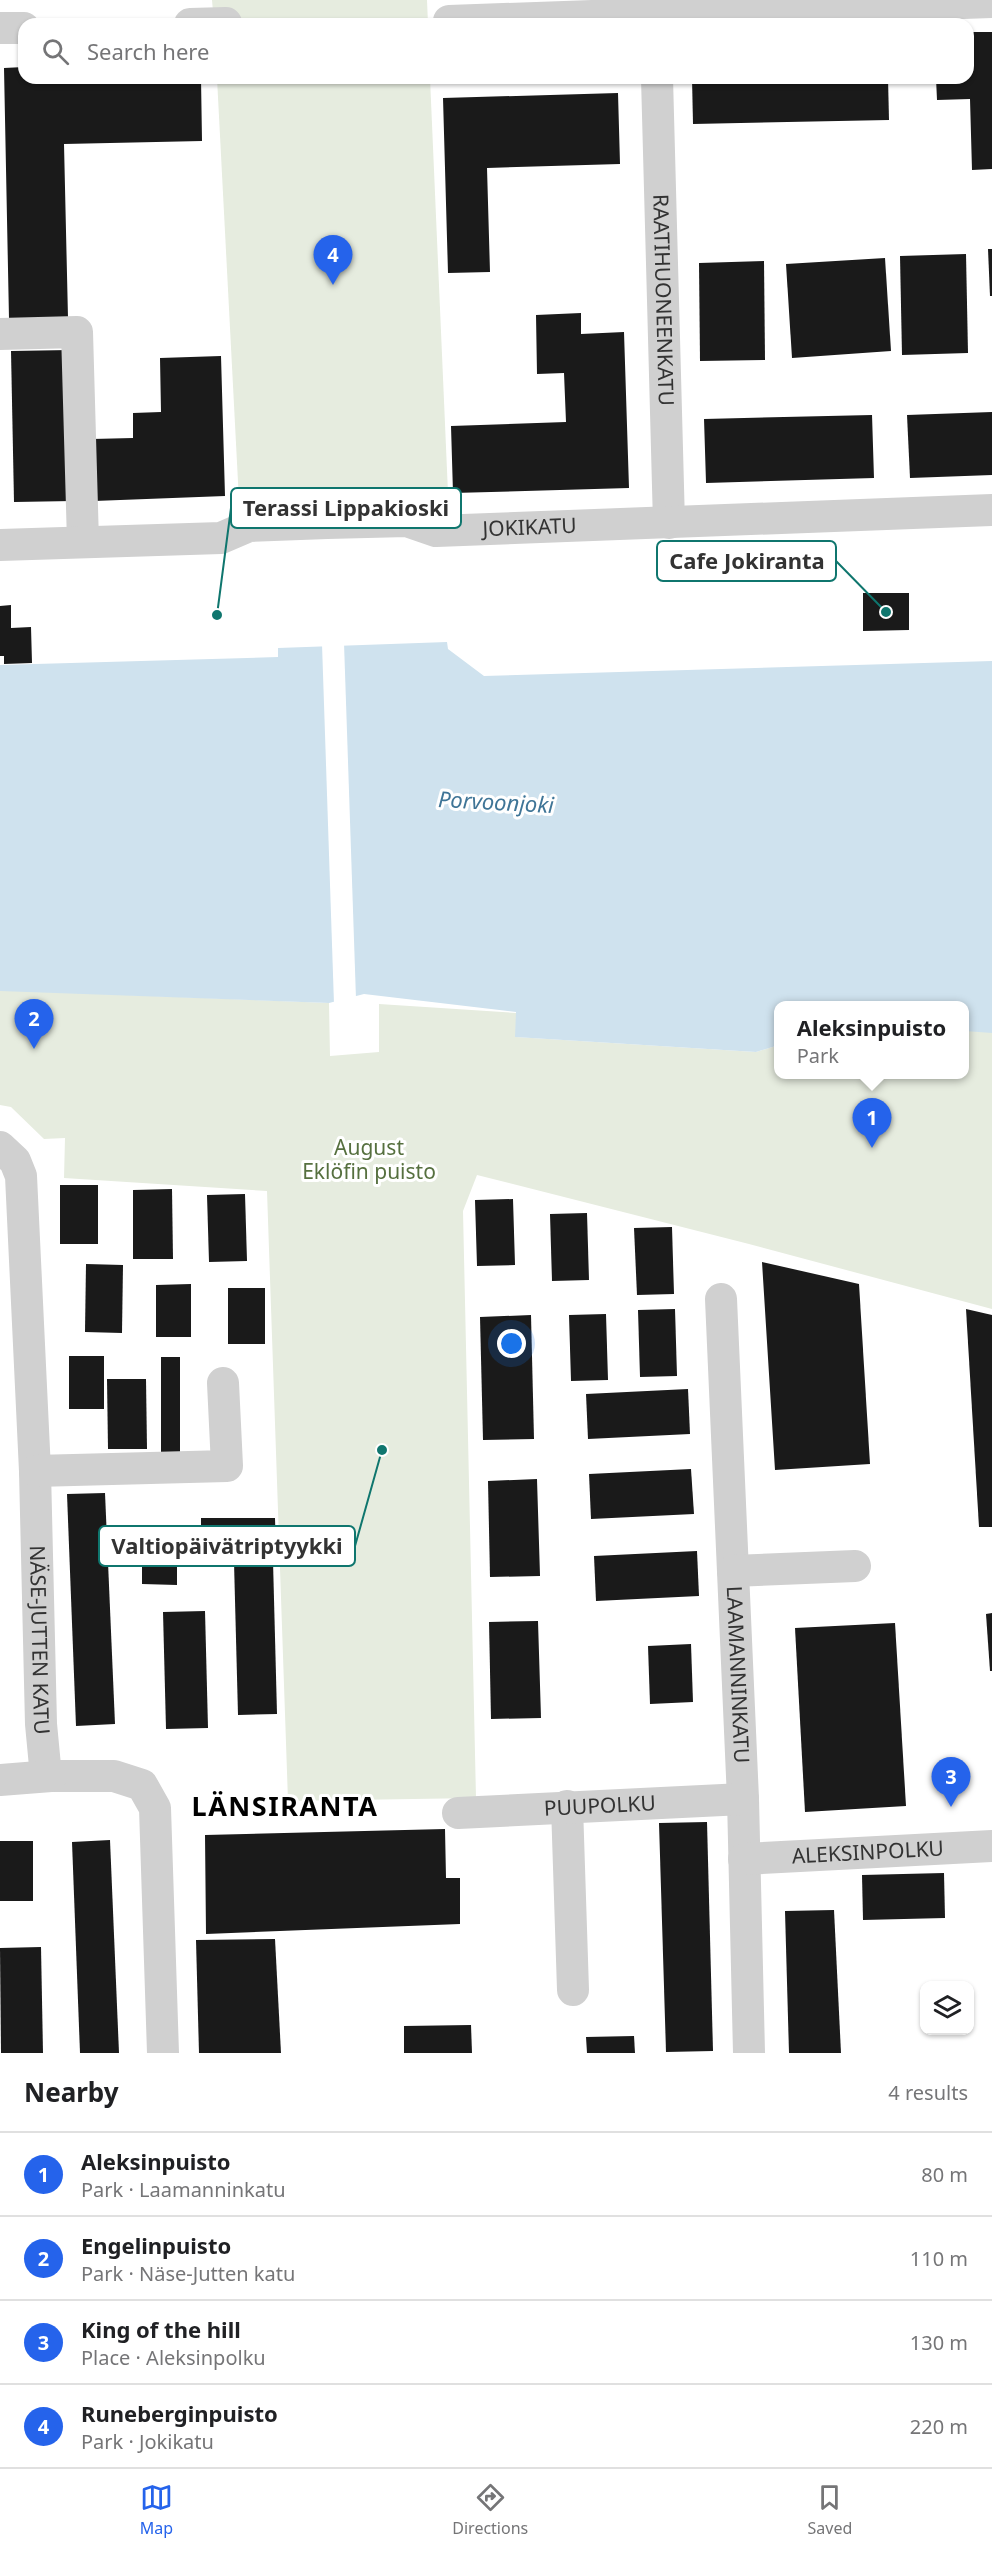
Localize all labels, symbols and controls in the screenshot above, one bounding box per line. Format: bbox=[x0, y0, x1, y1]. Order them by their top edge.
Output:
search box bbox=[18, 18, 974, 84]
icon: search bbox=[39, 35, 72, 68]
text: Search here bbox=[87, 36, 209, 66]
street label: RAATIHUONEENKATU bbox=[647, 194, 681, 406]
pin: 4 bbox=[314, 236, 352, 285]
callout: Terassi Lippakioski bbox=[231, 488, 461, 528]
text: Terassi Lippakioski bbox=[243, 492, 449, 522]
street label: JOKIKATU bbox=[480, 511, 577, 542]
callout: Cafe Jokiranta bbox=[657, 541, 836, 581]
text: Cafe Jokiranta bbox=[669, 545, 825, 575]
water label: Porvoonjoki bbox=[437, 783, 555, 819]
pin: 2 bbox=[15, 1000, 54, 1049]
popup bbox=[774, 1001, 969, 1079]
text: Aleksinpuisto bbox=[797, 1012, 946, 1042]
text: Park bbox=[797, 1042, 839, 1069]
pin: 1 bbox=[852, 1098, 892, 1148]
park label: August Eklöfin puisto bbox=[302, 1133, 436, 1185]
your location bbox=[497, 1329, 526, 1358]
callout: Valtiopäivätriptyykki bbox=[99, 1526, 355, 1566]
text: Valtiopäivätriptyykki bbox=[111, 1530, 343, 1560]
street label: NÄSE-JUTTEN KATU bbox=[24, 1545, 57, 1736]
street label: LAAMANNINKATU bbox=[721, 1585, 756, 1764]
pin: 3 bbox=[932, 1758, 970, 1807]
district label: LÄNSIRANTA bbox=[192, 1787, 378, 1824]
street label: PUUPOLKU bbox=[543, 1788, 656, 1822]
street label: ALEKSINPOLKU bbox=[791, 1834, 945, 1869]
map controls bbox=[920, 1981, 974, 2035]
button: layers bbox=[920, 1981, 974, 2035]
text: Nearby bbox=[24, 2074, 119, 2110]
text: 4 results bbox=[888, 2079, 968, 2106]
text: Aleksinpuisto bbox=[81, 2146, 231, 2176]
text: 1 bbox=[38, 2161, 49, 2188]
text: 80 m bbox=[921, 2161, 968, 2188]
text: Park · Laamanninkatu bbox=[81, 2176, 286, 2203]
text: Engelinpuisto bbox=[81, 2230, 231, 2260]
text: 2 bbox=[38, 2245, 49, 2272]
text: 110 m bbox=[910, 2245, 968, 2272]
text: Park · Näse-Jutten katu bbox=[81, 2260, 295, 2287]
text: King of the hill bbox=[81, 2314, 241, 2344]
text: 3 bbox=[38, 2329, 49, 2356]
text: 130 m bbox=[910, 2329, 968, 2356]
text: Place · Aleksinpolku bbox=[81, 2344, 266, 2371]
text: Runeberginpuisto bbox=[81, 2398, 278, 2428]
text: 4 bbox=[38, 2413, 49, 2440]
text: 220 m bbox=[910, 2413, 968, 2440]
text: Park · Jokikatu bbox=[81, 2428, 214, 2455]
tab: Map bbox=[140, 2481, 173, 2539]
tab: Directions bbox=[452, 2481, 528, 2539]
tab: Saved bbox=[808, 2481, 852, 2539]

